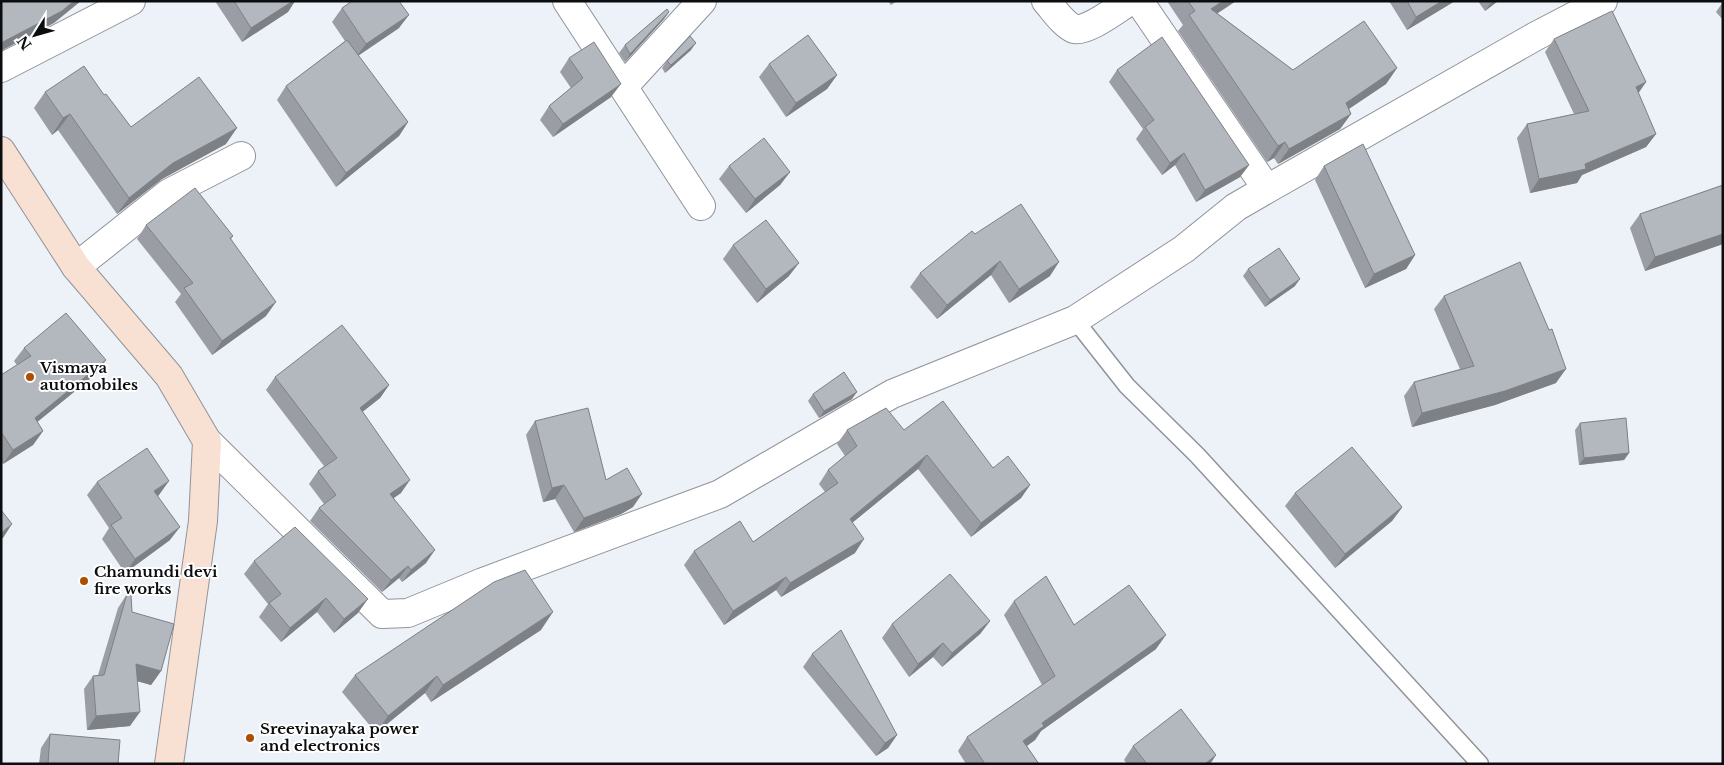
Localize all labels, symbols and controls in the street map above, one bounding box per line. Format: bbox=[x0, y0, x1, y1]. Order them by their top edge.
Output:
north arrow bbox=[10, 10, 60, 60]
text: N bbox=[13, 32, 36, 53]
place label: Vismaya automobiles bbox=[39, 358, 138, 394]
marker: Vismaya automobiles bbox=[24, 371, 36, 383]
place label: Chamundi devi fire works bbox=[94, 562, 218, 598]
marker: Chamundi devi fire works bbox=[78, 575, 90, 587]
place label: Sreevinayaka power and electronics bbox=[260, 719, 419, 755]
marker: Sreevinayaka power and electronics bbox=[244, 732, 256, 744]

